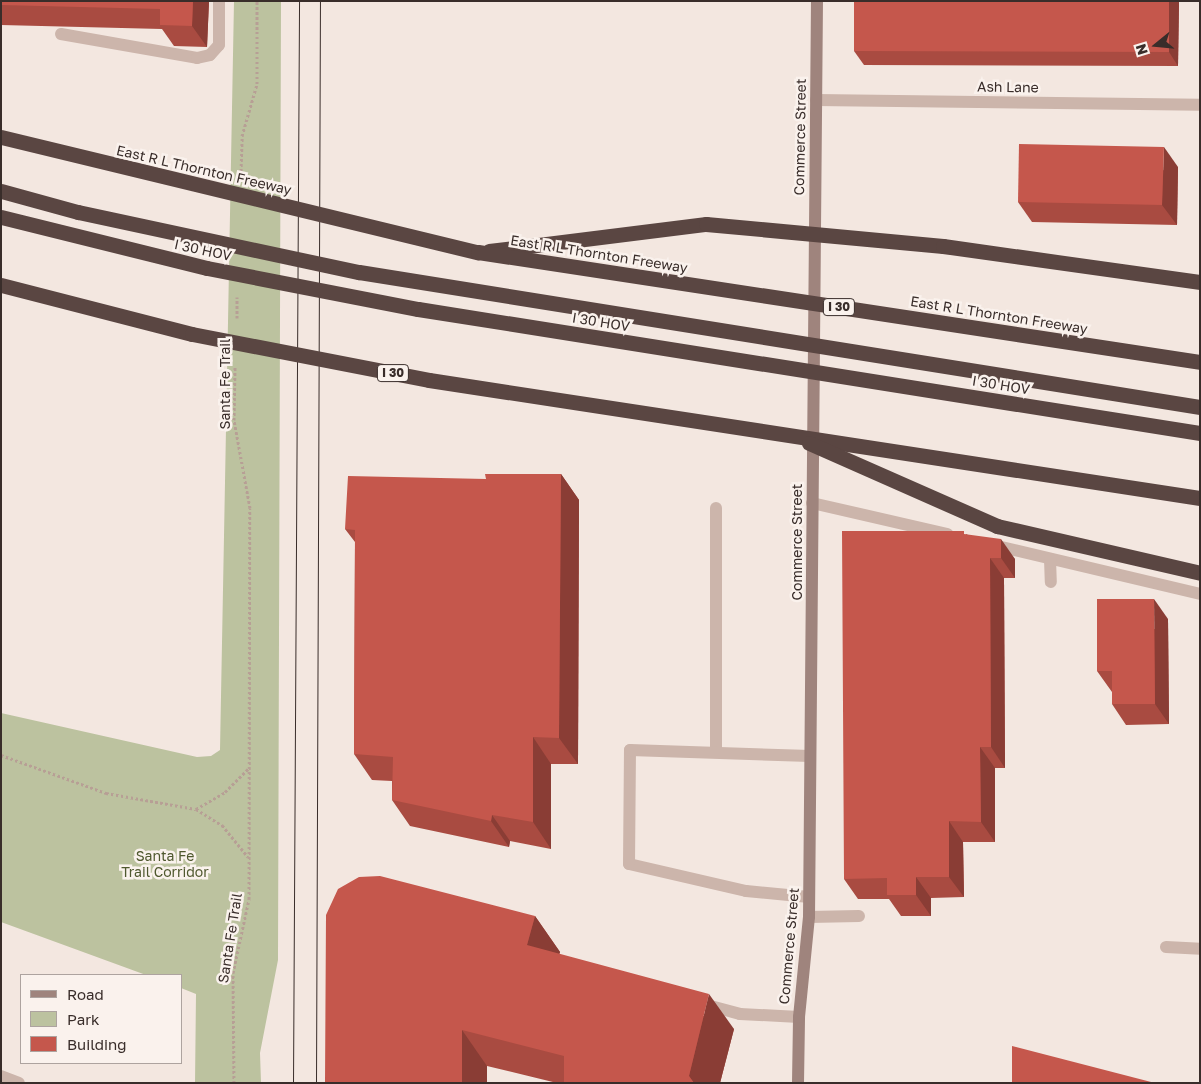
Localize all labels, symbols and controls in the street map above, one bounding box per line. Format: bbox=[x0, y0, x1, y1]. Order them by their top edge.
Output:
north arrow bbox=[1131, 20, 1181, 70]
text: N bbox=[1131, 42, 1151, 57]
street label: Commerce Street bbox=[791, 78, 809, 196]
street label: Ash Lane bbox=[977, 78, 1039, 96]
street label: East R L Thornton Freeway bbox=[115, 142, 293, 198]
street label: East R L Thornton Freeway bbox=[509, 232, 689, 276]
street label: I 30 HOV bbox=[173, 236, 233, 264]
street label: East R L Thornton Freeway bbox=[909, 293, 1089, 337]
road number: I 30 bbox=[823, 298, 855, 316]
street label: I 30 HOV bbox=[571, 309, 631, 335]
street label: Santa Fe Trail bbox=[217, 338, 233, 430]
road number: I 30 bbox=[377, 363, 409, 382]
street label: I 30 HOV bbox=[971, 372, 1031, 398]
street label: Commerce Street bbox=[789, 484, 805, 600]
park label: Santa Fe Trail Corridor bbox=[121, 848, 209, 880]
street label: Commerce Street bbox=[776, 887, 802, 1005]
street label: Santa Fe Trail bbox=[215, 892, 245, 984]
legend bbox=[20, 974, 182, 1064]
text: Road bbox=[67, 985, 104, 1003]
text: Park bbox=[67, 1010, 99, 1028]
text: Building bbox=[67, 1035, 127, 1053]

